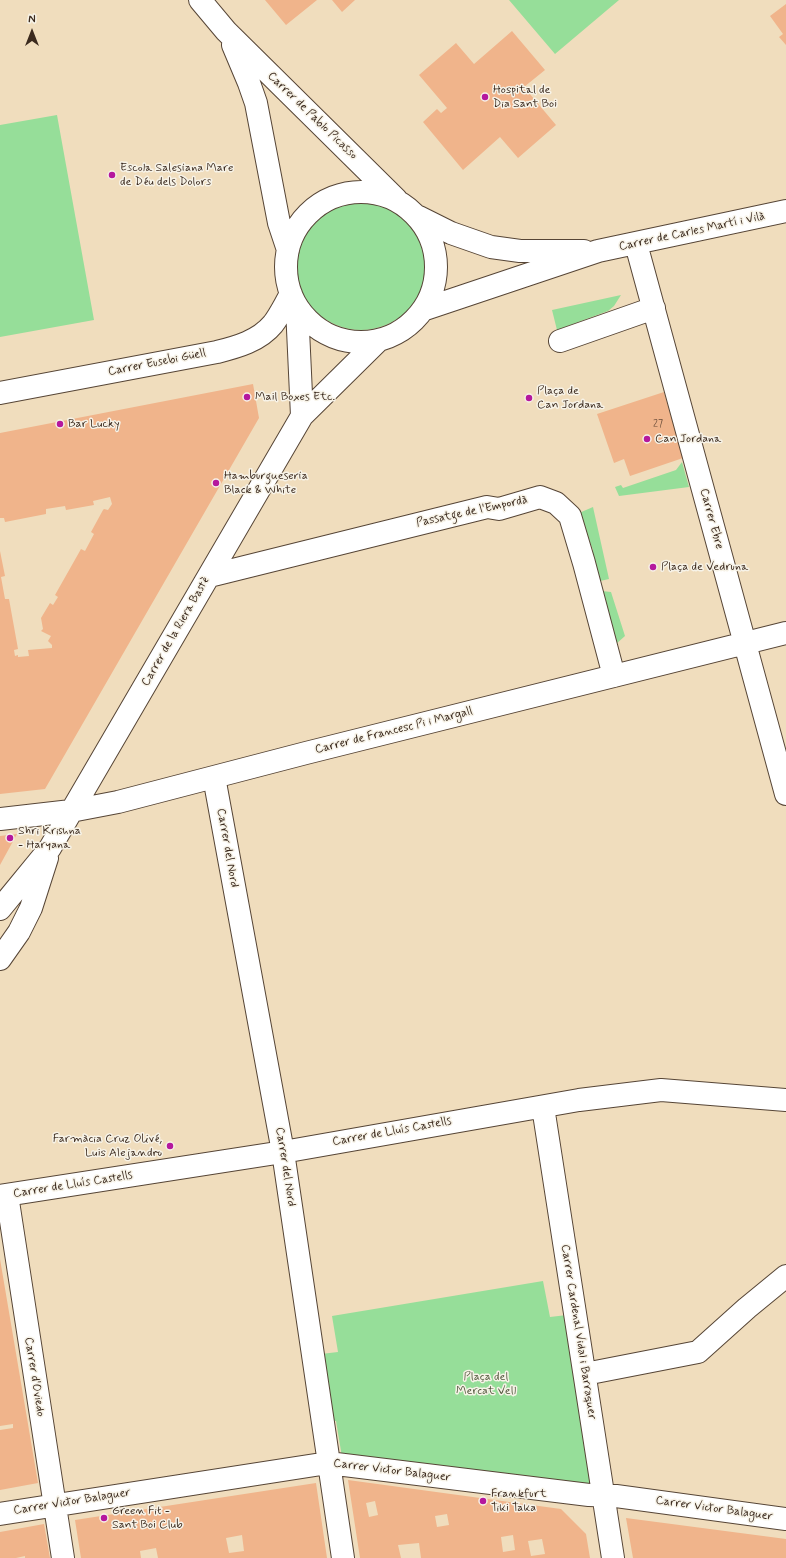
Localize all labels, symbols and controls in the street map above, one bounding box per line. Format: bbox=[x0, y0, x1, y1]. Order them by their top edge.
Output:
north arrow bbox=[12, 12, 52, 52]
text: N bbox=[28, 13, 36, 27]
street label: Carrer de Pablo Picasso bbox=[264, 69, 360, 163]
place label: Hospital de Dia Sant Boi bbox=[493, 83, 557, 111]
marker: Hospital de Dia Sant Boi bbox=[480, 92, 490, 102]
place label: Escola Salesiana Mare de Déu dels Dolors bbox=[120, 161, 233, 189]
marker: Escola Salesiana Mare de Déu dels Dolors bbox=[107, 170, 117, 180]
street label: Carrer de Carles Martí i Vilà bbox=[618, 209, 766, 255]
street label: Carrer Eusebi Güell bbox=[107, 346, 207, 380]
place label: Plaça de Can Jordana bbox=[537, 384, 603, 412]
place label: Mail Boxes Etc. bbox=[255, 390, 335, 404]
marker: Mail Boxes Etc. bbox=[242, 392, 252, 402]
marker: Plaça de Can Jordana bbox=[524, 393, 534, 403]
place label: Bar Lucky bbox=[68, 417, 120, 431]
marker: Bar Lucky bbox=[55, 419, 65, 429]
house number: 27 bbox=[653, 419, 663, 431]
place label: Can Jordana bbox=[655, 432, 721, 446]
marker: Can Jordana bbox=[642, 434, 652, 444]
place label: Hamburgueseria Black & White bbox=[224, 469, 308, 497]
marker: Hamburgueseria Black & White bbox=[211, 478, 221, 488]
street label: Carrer Ebre bbox=[696, 487, 726, 551]
street label: Passatge de l'Empordà bbox=[415, 493, 529, 531]
place label: Plaça de Vedruna bbox=[661, 560, 748, 574]
marker: Plaça de Vedruna bbox=[648, 562, 658, 572]
street label: Carrer de la Riera Bastè bbox=[139, 575, 213, 689]
street label: Carrer de Francesc Pi i Margall bbox=[314, 704, 474, 758]
street label: Carrer del Nord bbox=[213, 807, 241, 889]
place label: Shri Krishna - Haryana bbox=[18, 824, 81, 852]
marker: Shri Krishna - Haryana bbox=[5, 833, 15, 843]
street label: Carrer de Lluís Castells bbox=[331, 1114, 453, 1150]
street label: Carrer del Nord bbox=[272, 1126, 298, 1208]
place label: Farmàcia Cruz Olivé, Luis Alejandro bbox=[53, 1132, 162, 1160]
marker: Farmàcia Cruz Olivé, Luis Alejandro bbox=[165, 1141, 175, 1151]
street label: Carrer de Lluís Castells bbox=[12, 1168, 134, 1202]
street label: Carrer Cardenal Vidal i Barraquer bbox=[557, 1243, 599, 1421]
street label: Carrer d'Oviedo bbox=[21, 1336, 47, 1418]
park label: Plaça del Mercat Vell bbox=[456, 1370, 516, 1398]
street label: Carrer Victor Balaguer bbox=[332, 1457, 452, 1485]
street label: Carrer Victor Balaguer bbox=[13, 1486, 131, 1518]
place label: Frankfurt Tiki Taka bbox=[491, 1487, 546, 1515]
street label: Carrer Victor Balaguer bbox=[654, 1494, 774, 1524]
marker: Frankfurt Tiki Taka bbox=[478, 1496, 488, 1506]
place label: Green Fit - Sant Boi Club bbox=[112, 1504, 183, 1532]
marker: Green Fit - Sant Boi Club bbox=[99, 1513, 109, 1523]

